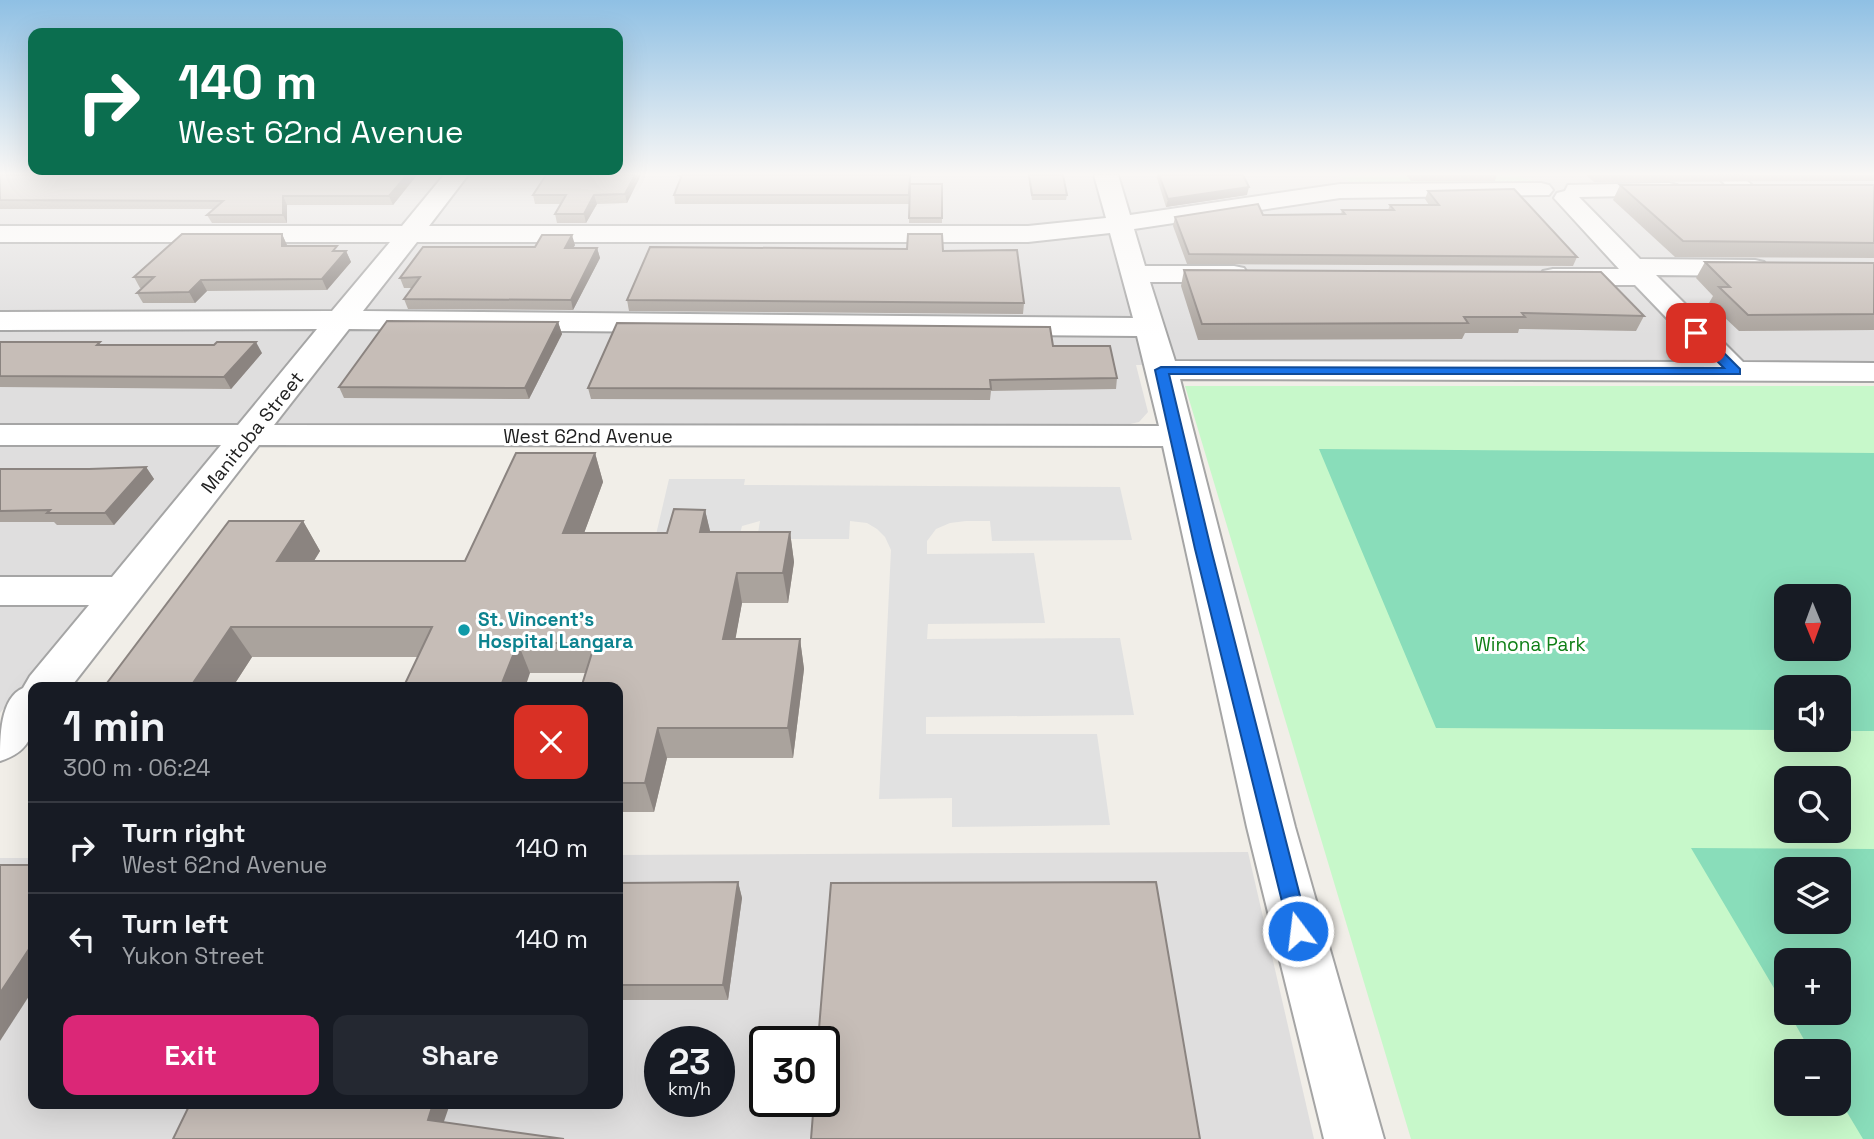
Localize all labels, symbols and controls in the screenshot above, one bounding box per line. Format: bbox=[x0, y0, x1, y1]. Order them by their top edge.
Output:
text: 140 m bbox=[178, 51, 317, 113]
icon: right bbox=[63, 56, 154, 147]
text: West 62nd Avenue bbox=[178, 112, 464, 152]
pin bbox=[1666, 303, 1726, 363]
icon: arrive bbox=[1677, 314, 1715, 352]
street label: Manitoba Street bbox=[196, 366, 309, 498]
street label: West 62nd Avenue bbox=[503, 424, 673, 449]
north arrow bbox=[1774, 584, 1852, 662]
map controls bbox=[1774, 584, 1851, 1116]
place label: St. Vincent's Hospital Langara bbox=[478, 607, 633, 654]
marker: St. Vincent's Hospital Langara bbox=[456, 622, 472, 638]
park label: Winona Park bbox=[1474, 632, 1586, 657]
button: sound bbox=[1774, 675, 1851, 752]
text: 1 min bbox=[63, 700, 166, 753]
button: close bbox=[514, 705, 588, 779]
text: 300 m · 06:24 bbox=[63, 753, 210, 783]
button: search bbox=[1774, 766, 1851, 843]
text: Turn right bbox=[122, 816, 246, 850]
icon: right bbox=[63, 829, 101, 867]
text: 140 m bbox=[515, 831, 588, 865]
text: West 62nd Avenue bbox=[122, 850, 327, 880]
button: layers bbox=[1774, 857, 1851, 934]
position arrow bbox=[1261, 894, 1335, 968]
text: Turn left bbox=[122, 907, 229, 941]
icon: left bbox=[63, 920, 101, 958]
text: 140 m bbox=[515, 922, 588, 956]
text: Yukon Street bbox=[122, 941, 265, 971]
button: + bbox=[1774, 948, 1851, 1025]
button: Exit bbox=[63, 1015, 319, 1095]
button: Share bbox=[333, 1015, 588, 1095]
speed limit sign: 30 bbox=[749, 1026, 840, 1117]
button: − bbox=[1774, 1039, 1851, 1116]
text: 23 bbox=[668, 1040, 711, 1084]
text: km/h bbox=[668, 1077, 711, 1100]

